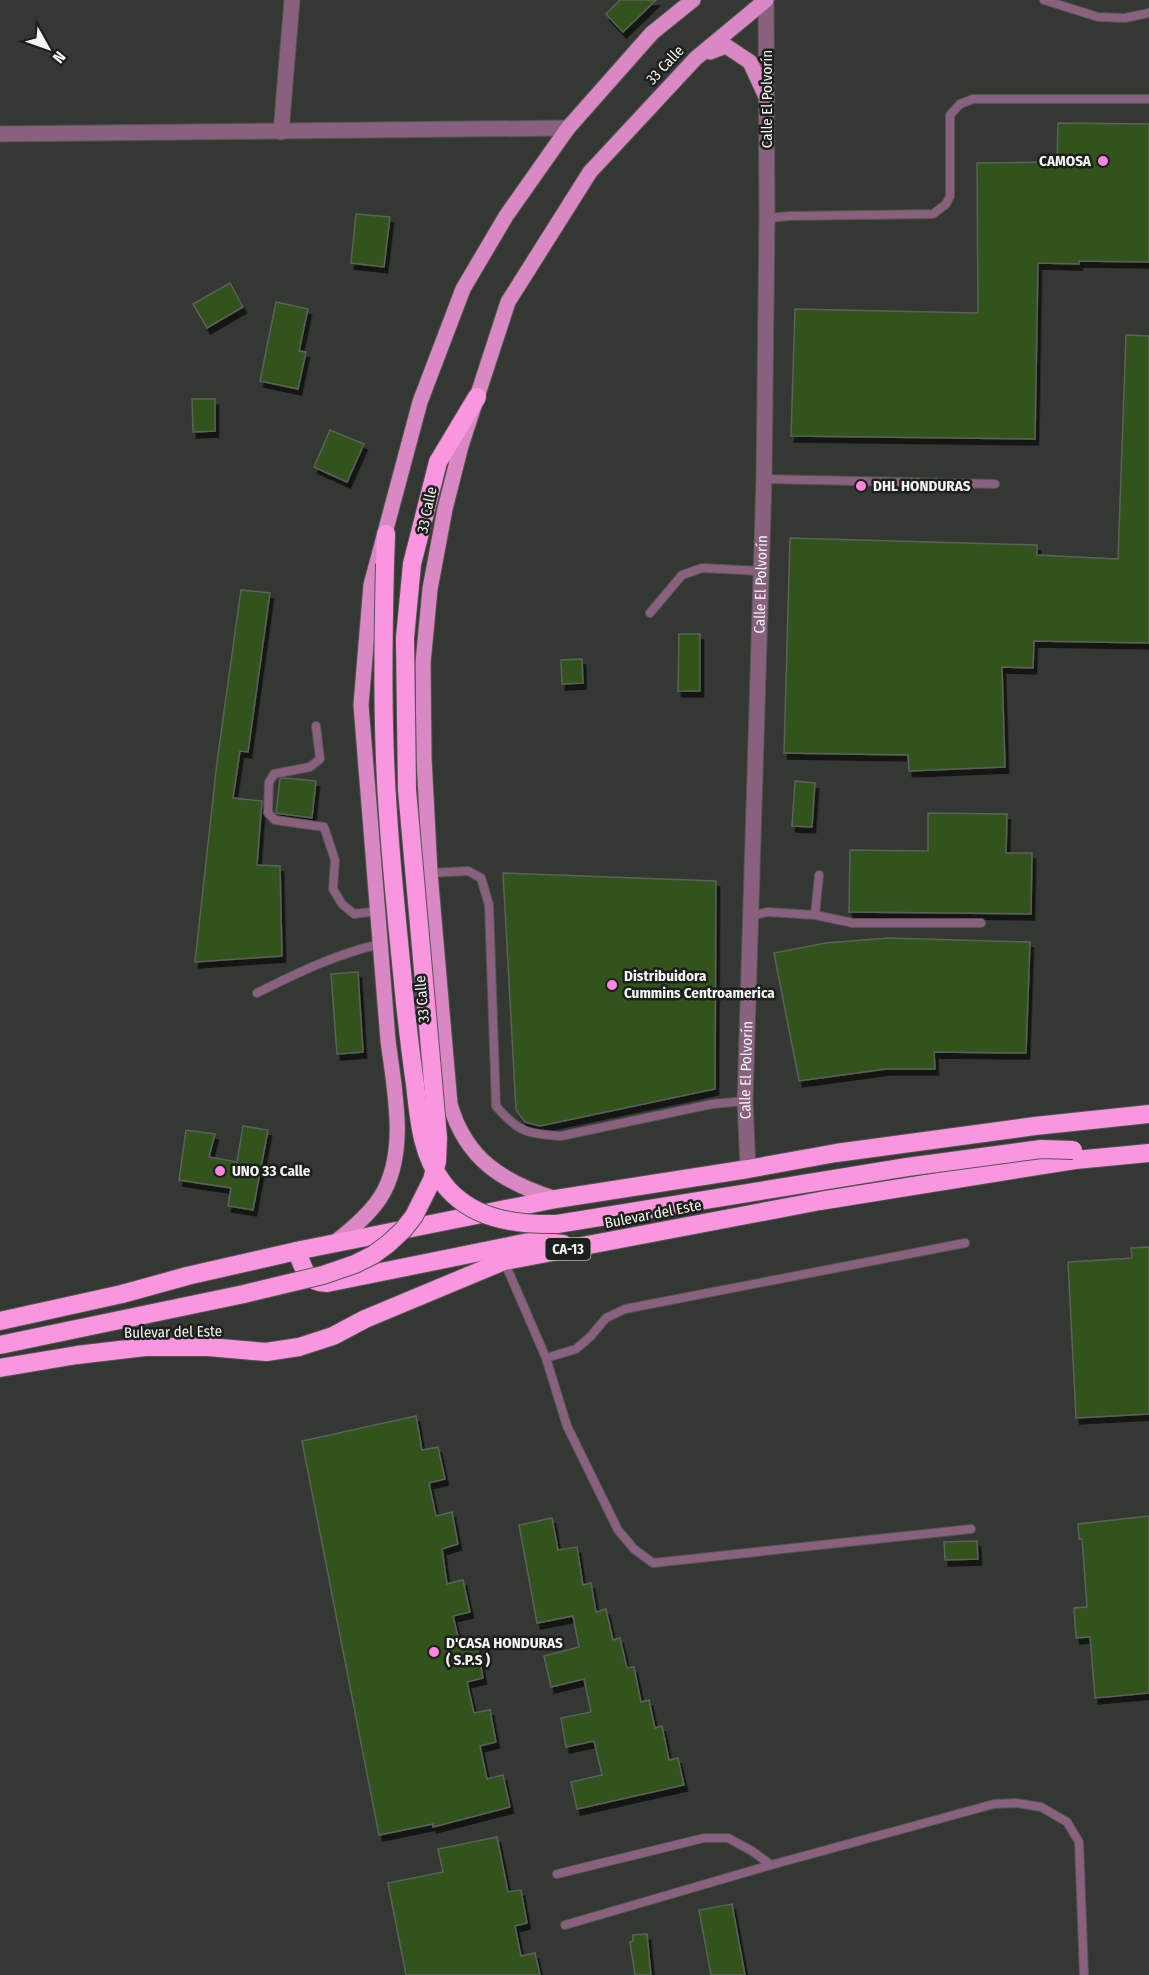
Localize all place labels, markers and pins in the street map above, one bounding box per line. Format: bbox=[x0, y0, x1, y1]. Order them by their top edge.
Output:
place label: CAMOSA bbox=[1039, 152, 1092, 170]
marker: CAMOSA bbox=[1096, 154, 1110, 168]
place label: DHL HONDURAS bbox=[873, 477, 971, 495]
marker: DHL HONDURAS bbox=[854, 479, 868, 493]
place label: Distribuidora Cummins Centroamerica bbox=[624, 967, 775, 1002]
marker: Distribuidora Cummins Centroamerica bbox=[605, 978, 619, 992]
place label: UNO 33 Calle bbox=[232, 1162, 311, 1180]
marker: UNO 33 Calle bbox=[213, 1164, 227, 1178]
place label: D'CASA HONDURAS ( S.P.S ) bbox=[446, 1634, 563, 1669]
marker: D'CASA HONDURAS ( S.P.S ) bbox=[427, 1645, 441, 1659]

